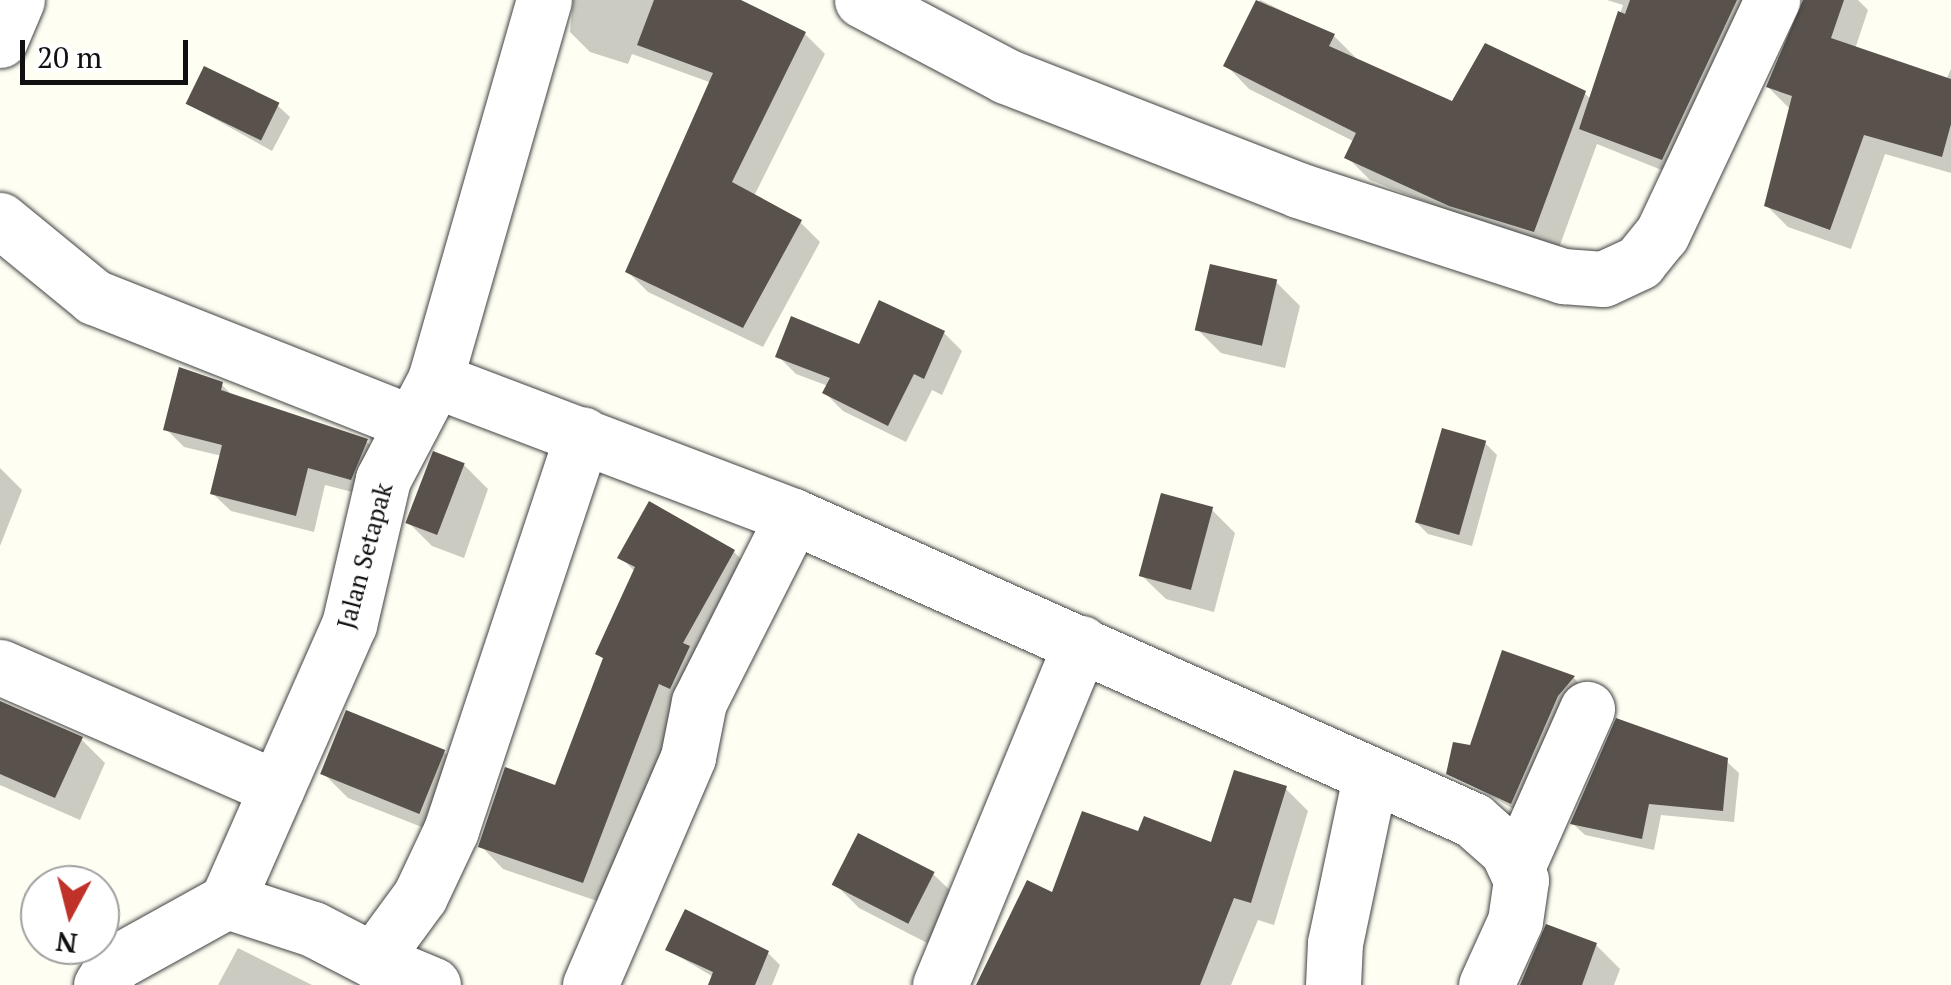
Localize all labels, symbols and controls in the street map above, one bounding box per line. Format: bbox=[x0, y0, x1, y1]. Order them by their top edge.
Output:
scale bar bbox=[25, 20, 192, 82]
text: 20 m bbox=[37, 37, 102, 77]
street label: Jalan Setapak bbox=[331, 480, 399, 632]
north arrow bbox=[20, 865, 120, 965]
text: N bbox=[54, 924, 79, 963]

